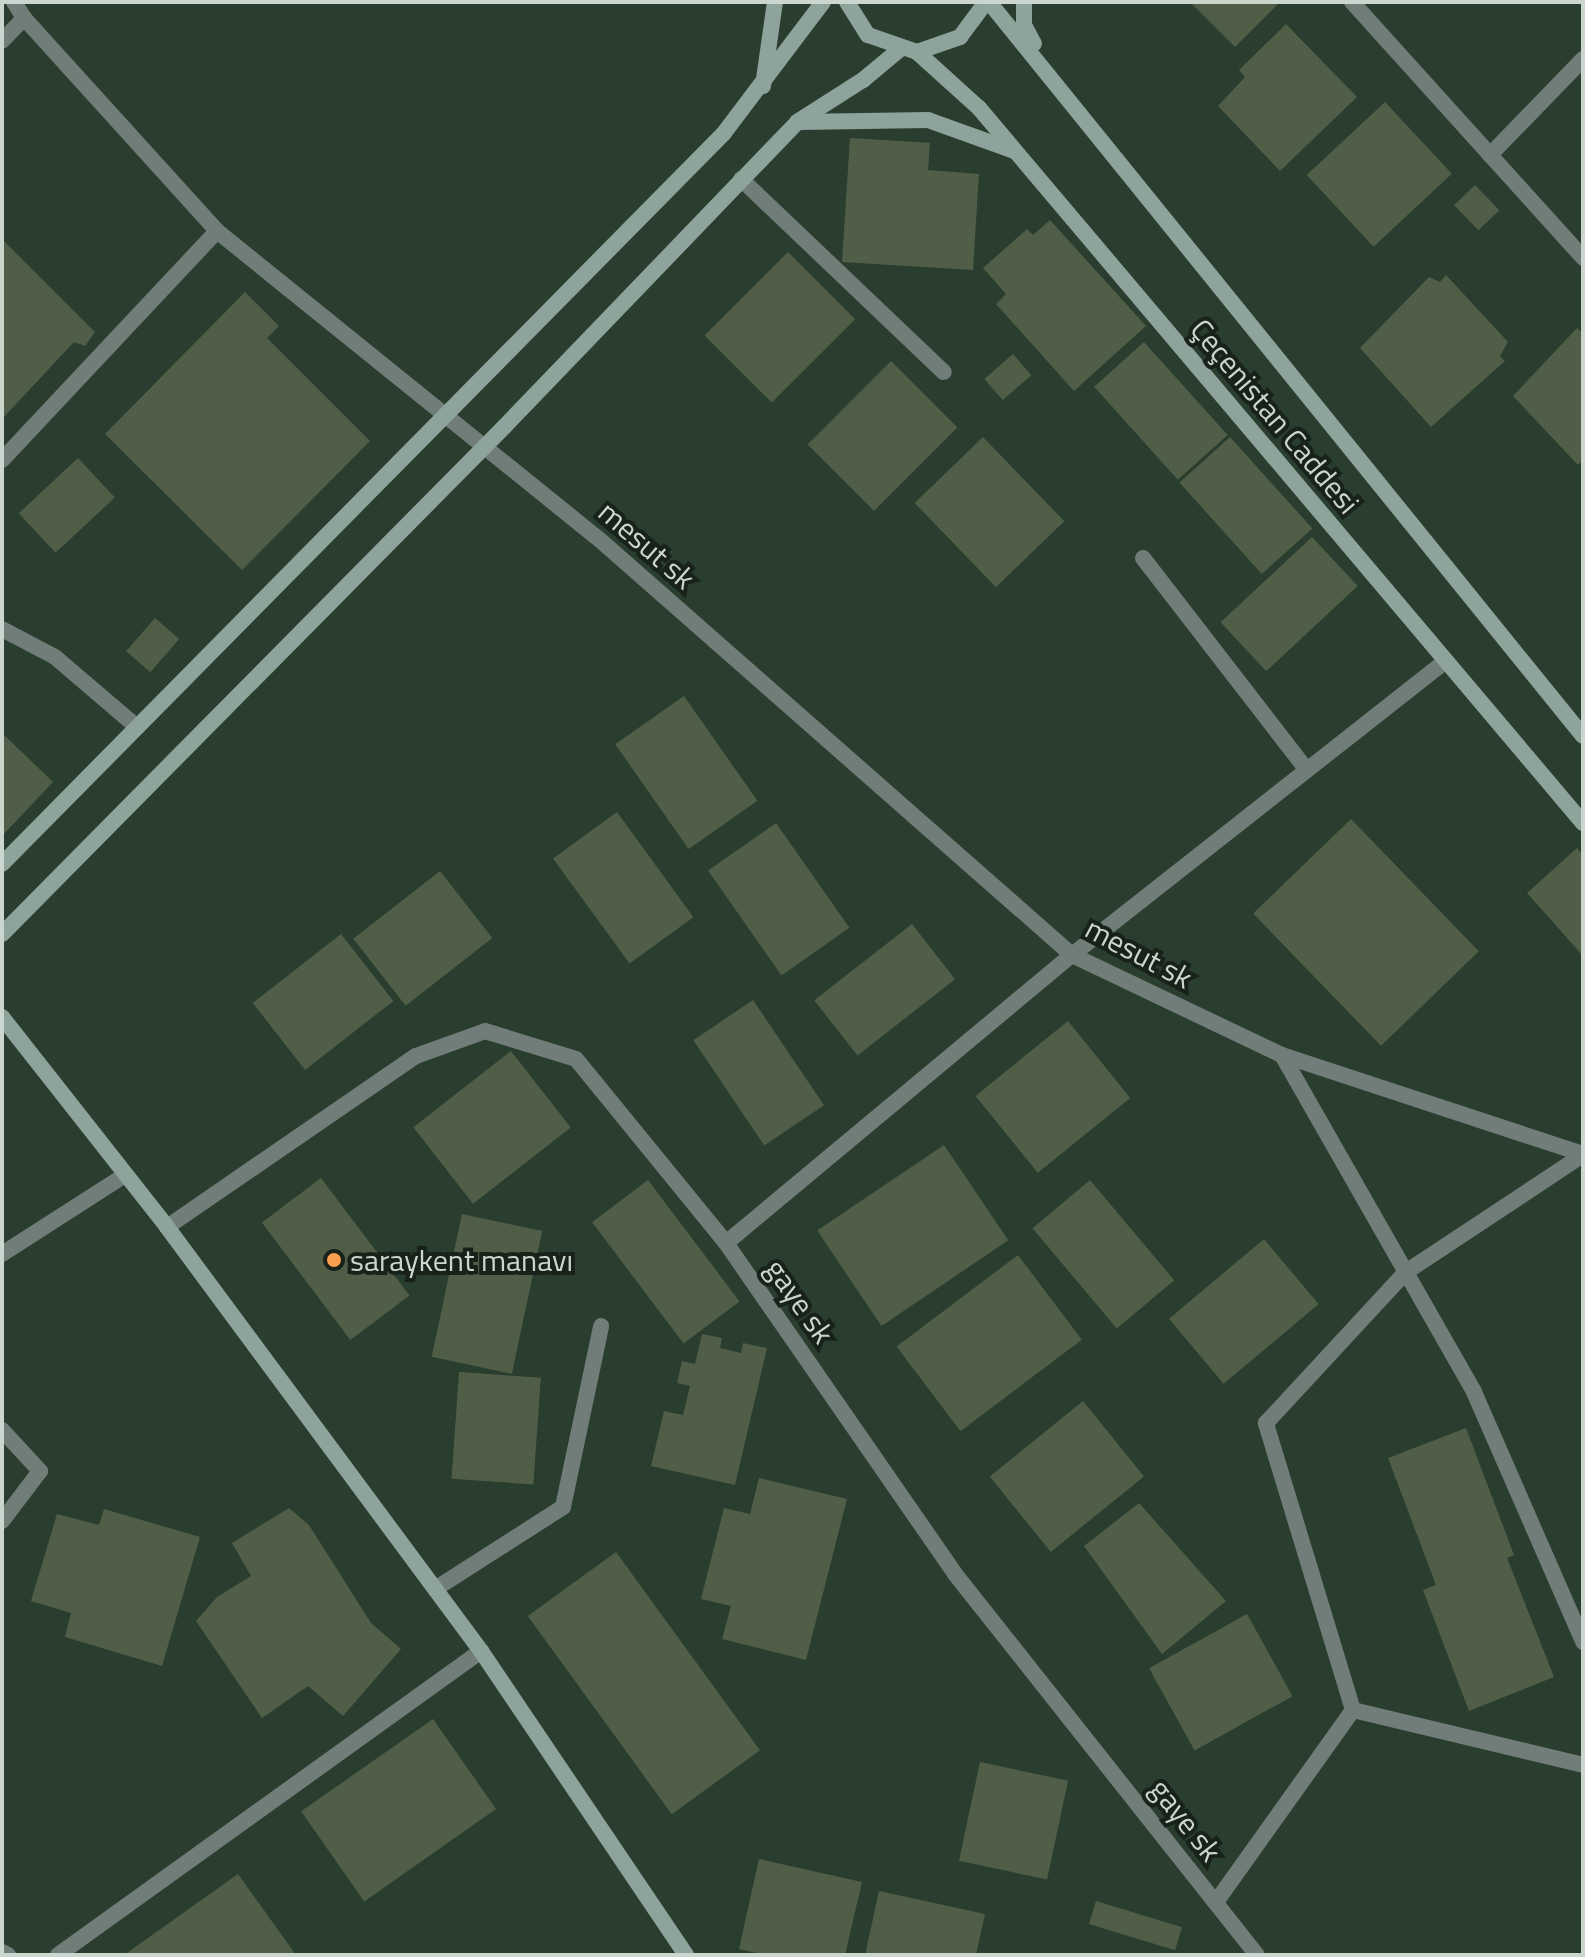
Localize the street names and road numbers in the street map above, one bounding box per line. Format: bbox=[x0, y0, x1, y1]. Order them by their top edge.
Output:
street label: Çeçenistan Caddesi bbox=[1183, 311, 1367, 521]
street label: mesut sk bbox=[592, 494, 702, 596]
street label: mesut sk bbox=[1080, 910, 1198, 996]
street label: gaye sk bbox=[758, 1252, 842, 1350]
street label: gaye sk bbox=[1143, 1772, 1229, 1868]

